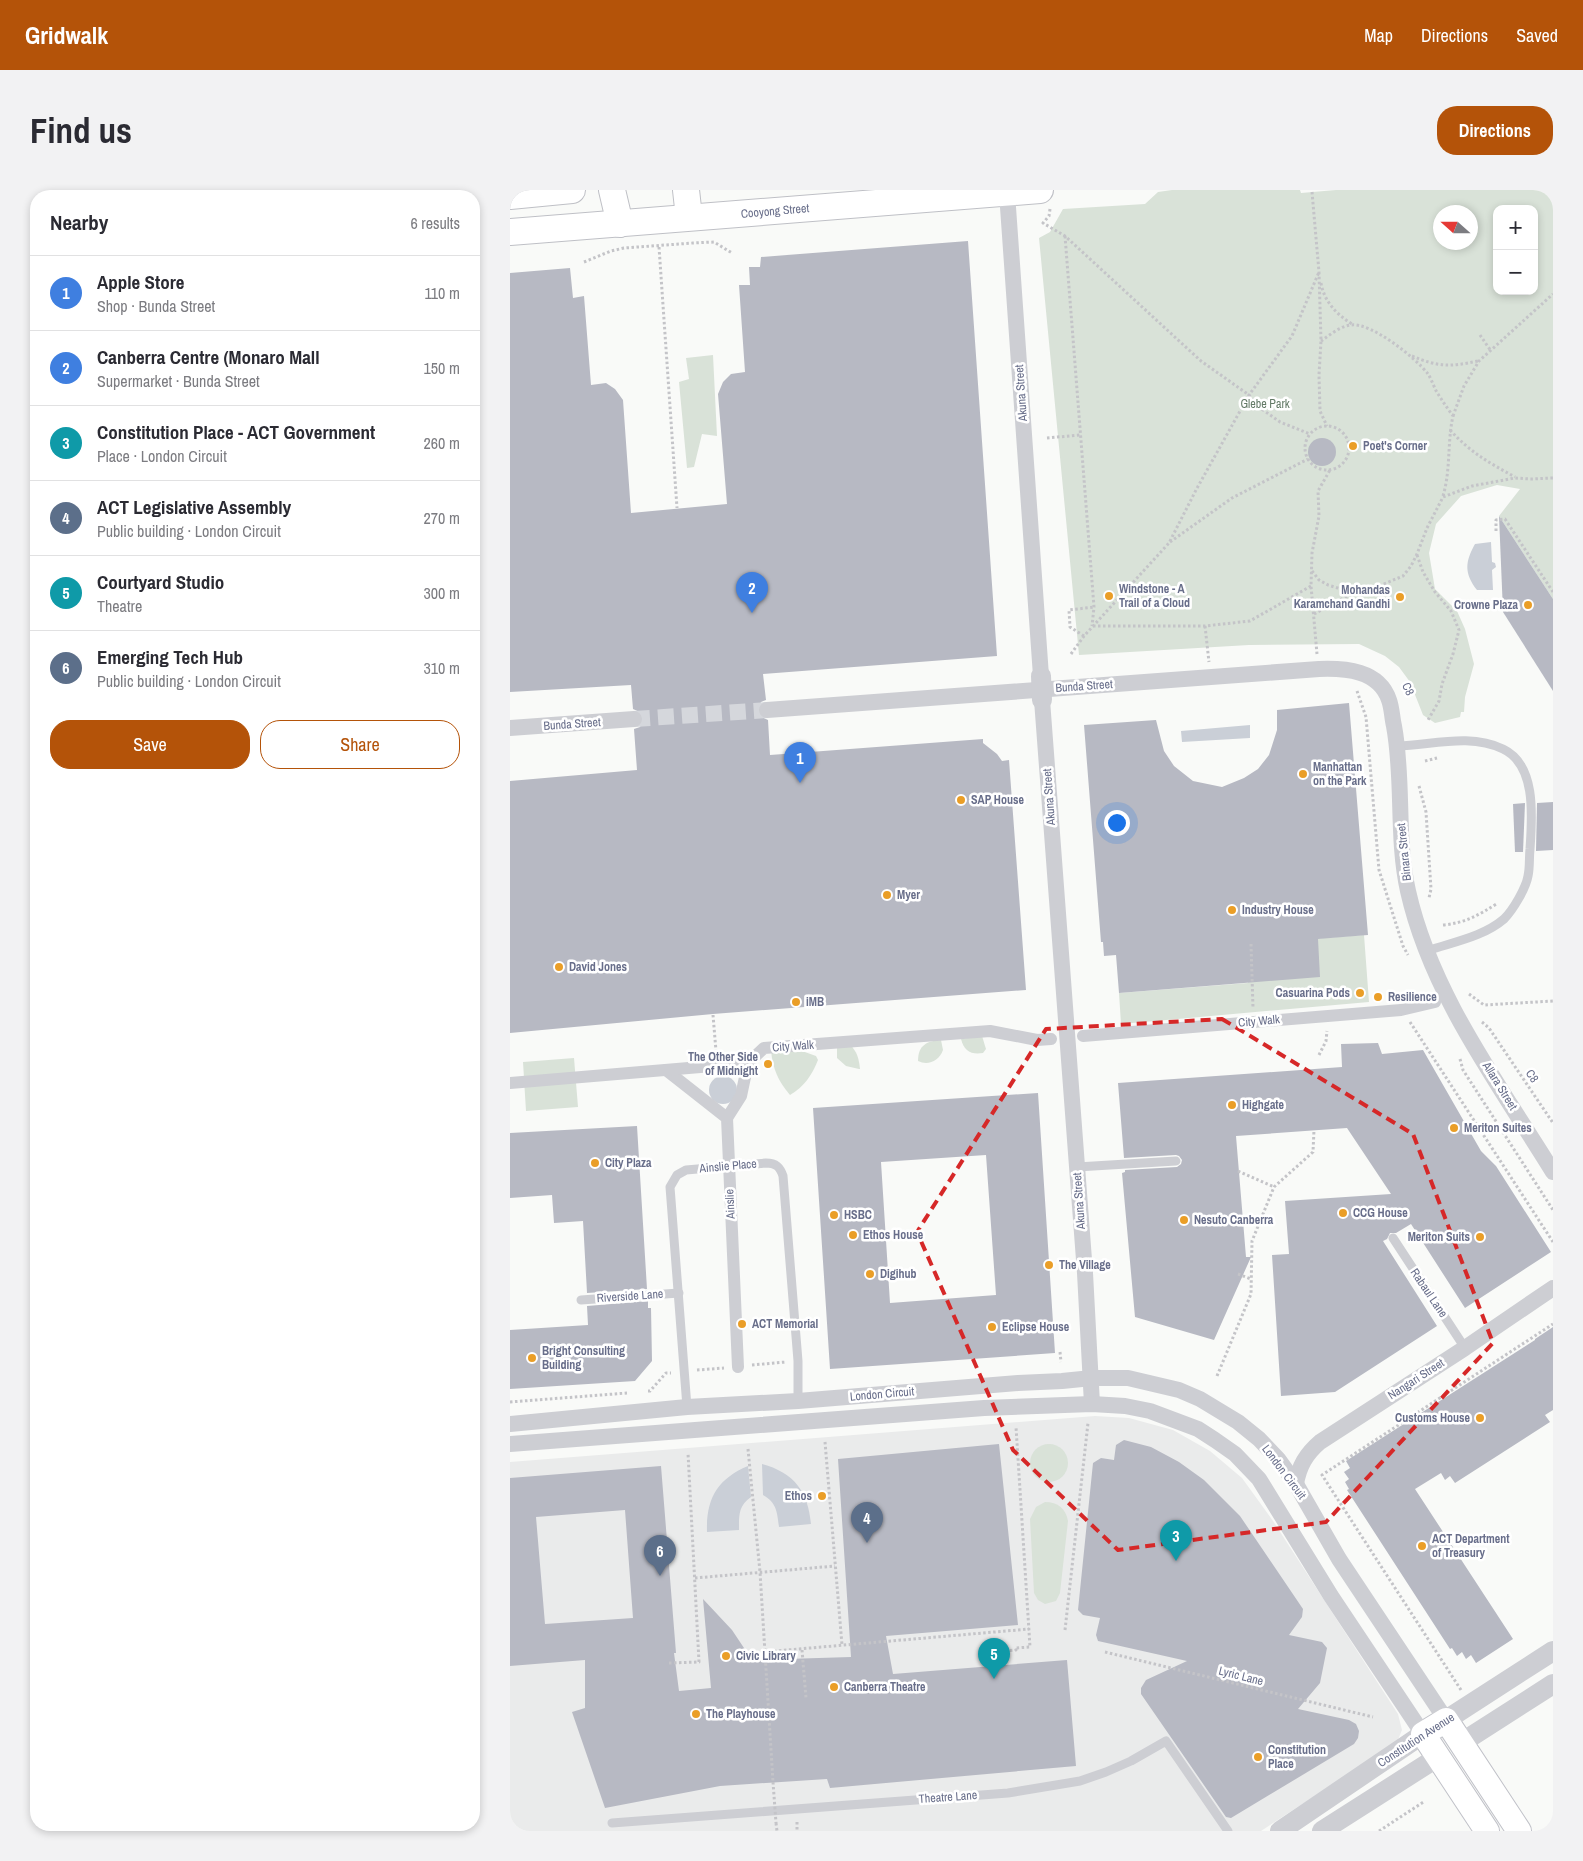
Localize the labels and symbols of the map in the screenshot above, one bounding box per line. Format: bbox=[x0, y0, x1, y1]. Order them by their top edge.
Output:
street label: Cooyong Street bbox=[740, 200, 810, 222]
north arrow bbox=[1433, 205, 1478, 250]
street label: Akuna Street bbox=[1011, 364, 1031, 423]
park label: Glebe Park bbox=[1240, 396, 1290, 412]
place label: Poet's Corner bbox=[1363, 438, 1427, 454]
marker: Poet's Corner bbox=[1347, 440, 1359, 452]
pin: 2 bbox=[736, 572, 768, 613]
place label: Windstone - A Trail of a Cloud bbox=[1119, 581, 1190, 611]
place label: Mohandas Karamchand Gandhi bbox=[1294, 582, 1391, 612]
marker: Windstone - A Trail of a Cloud bbox=[1103, 590, 1115, 602]
marker: Mohandas Karamchand Gandhi bbox=[1394, 591, 1406, 603]
place label: Crowne Plaza bbox=[1454, 597, 1519, 613]
marker: Crowne Plaza bbox=[1522, 599, 1534, 611]
street label: Bunda Street bbox=[1055, 676, 1113, 696]
street label: C8 bbox=[1398, 680, 1418, 698]
street label: Bunda Street bbox=[543, 714, 601, 734]
pin: 1 bbox=[784, 742, 816, 783]
place label: Manhattan on the Park bbox=[1313, 759, 1367, 789]
street label: Akuna Street bbox=[1039, 768, 1059, 827]
marker: Manhattan on the Park bbox=[1297, 768, 1309, 780]
place label: SAP House bbox=[971, 792, 1024, 808]
marker: SAP House bbox=[955, 794, 967, 806]
your location bbox=[1104, 810, 1130, 836]
street label: Binara Street bbox=[1393, 822, 1415, 882]
place label: Myer bbox=[897, 887, 920, 903]
marker: Myer bbox=[881, 889, 893, 901]
place label: Industry House bbox=[1242, 902, 1314, 918]
marker: Industry House bbox=[1226, 904, 1238, 916]
place label: David Jones bbox=[569, 959, 628, 975]
marker: David Jones bbox=[553, 961, 565, 973]
place label: Casuarina Pods bbox=[1276, 985, 1351, 1001]
marker: Casuarina Pods bbox=[1354, 987, 1366, 999]
place label: Resilience bbox=[1388, 989, 1437, 1005]
marker: Resilience bbox=[1372, 991, 1384, 1003]
place label: iMB bbox=[806, 994, 824, 1010]
marker: iMB bbox=[790, 996, 802, 1008]
street label: City Walk bbox=[1238, 1011, 1281, 1031]
street label: City Walk bbox=[772, 1037, 814, 1055]
place label: The Other Side of Midnight bbox=[688, 1049, 759, 1079]
marker: The Other Side of Midnight bbox=[762, 1058, 774, 1070]
street label: Allara Street bbox=[1478, 1058, 1521, 1113]
street label: C8 bbox=[1522, 1066, 1542, 1086]
place label: Highgate bbox=[1242, 1097, 1285, 1113]
marker: Highgate bbox=[1226, 1099, 1238, 1111]
place label: Meriton Suites bbox=[1464, 1120, 1532, 1136]
marker: Meriton Suites bbox=[1448, 1122, 1460, 1134]
place label: City Plaza bbox=[605, 1155, 652, 1171]
street label: Ainslie Place bbox=[698, 1156, 757, 1177]
marker: City Plaza bbox=[589, 1157, 601, 1169]
street label: Akuna Street bbox=[1069, 1172, 1089, 1231]
street label: Ainslie bbox=[721, 1189, 739, 1220]
place label: CCG House bbox=[1353, 1205, 1408, 1221]
place label: HSBC bbox=[844, 1207, 872, 1223]
marker: CCG House bbox=[1337, 1207, 1349, 1219]
marker: HSBC bbox=[828, 1209, 840, 1221]
place label: Nesuto Canberra bbox=[1194, 1212, 1274, 1228]
marker: Nesuto Canberra bbox=[1178, 1214, 1190, 1226]
place label: Ethos House bbox=[863, 1227, 924, 1243]
marker: Ethos House bbox=[847, 1229, 859, 1241]
place label: Meriton Suits bbox=[1408, 1229, 1471, 1245]
marker: Meriton Suits bbox=[1474, 1231, 1486, 1243]
place label: The Village bbox=[1059, 1257, 1111, 1273]
marker: The Village bbox=[1043, 1259, 1055, 1271]
street label: Rabaul Lane bbox=[1407, 1265, 1451, 1321]
place label: Digihub bbox=[880, 1266, 917, 1282]
marker: Digihub bbox=[864, 1268, 876, 1280]
street label: Riverside Lane bbox=[596, 1286, 664, 1306]
place label: ACT Memorial bbox=[752, 1316, 818, 1332]
marker: ACT Memorial bbox=[736, 1318, 748, 1330]
place label: Eclipse House bbox=[1002, 1319, 1070, 1335]
marker: Eclipse House bbox=[986, 1321, 998, 1333]
place label: Bright Consulting Building bbox=[542, 1343, 625, 1373]
marker: Bright Consulting Building bbox=[526, 1352, 538, 1364]
street label: Nangari Street bbox=[1385, 1355, 1447, 1403]
street label: London Circuit bbox=[849, 1383, 915, 1405]
place label: Customs House bbox=[1395, 1410, 1471, 1426]
marker: Customs House bbox=[1474, 1412, 1486, 1424]
street label: London Circuit bbox=[1258, 1441, 1310, 1503]
place label: Ethos bbox=[785, 1488, 813, 1504]
marker: Ethos bbox=[816, 1490, 828, 1502]
pin: 4 bbox=[851, 1502, 883, 1543]
pin: 3 bbox=[1160, 1520, 1192, 1561]
place label: ACT Department of Treasury bbox=[1432, 1531, 1510, 1561]
pin: 6 bbox=[644, 1535, 676, 1576]
marker: ACT Department of Treasury bbox=[1416, 1540, 1428, 1552]
pin: 5 bbox=[978, 1638, 1010, 1679]
place label: Civic Library bbox=[736, 1648, 796, 1664]
marker: Civic Library bbox=[720, 1650, 732, 1662]
street label: Lyric Lane bbox=[1217, 1663, 1265, 1689]
place label: Canberra Theatre bbox=[844, 1679, 926, 1695]
marker: Canberra Theatre bbox=[828, 1681, 840, 1693]
place label: The Playhouse bbox=[706, 1706, 776, 1722]
marker: The Playhouse bbox=[690, 1708, 702, 1720]
street label: Constitution Avenue bbox=[1375, 1709, 1457, 1771]
place label: Constitution Place bbox=[1268, 1742, 1326, 1772]
marker: Constitution Place bbox=[1252, 1751, 1264, 1763]
street label: Theatre Lane bbox=[918, 1787, 978, 1807]

